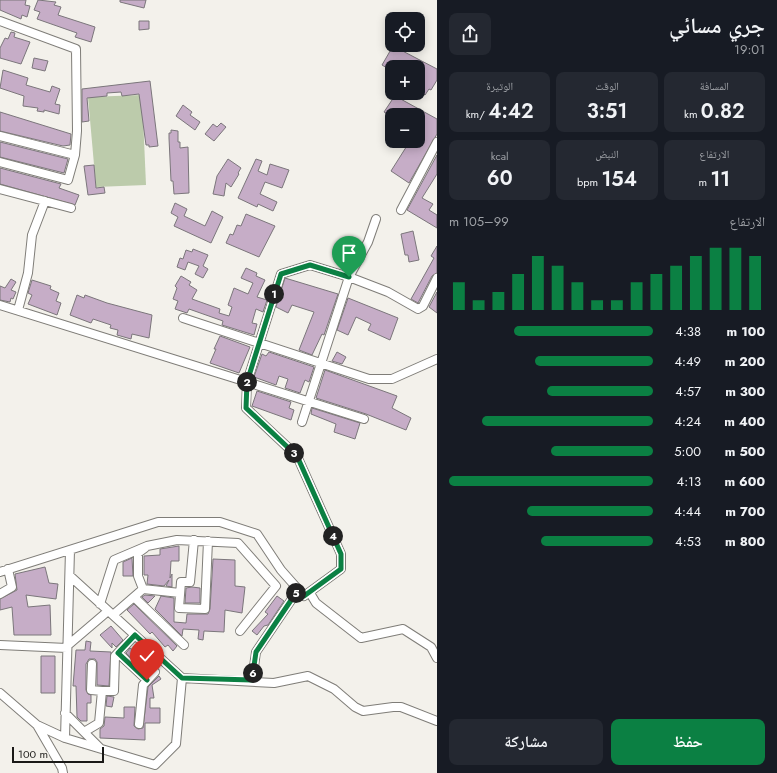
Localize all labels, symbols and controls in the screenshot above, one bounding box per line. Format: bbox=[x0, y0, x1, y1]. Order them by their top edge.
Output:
text: جري مسائي bbox=[669, 9, 765, 41]
map controls bbox=[385, 12, 425, 148]
button: locate bbox=[385, 12, 425, 52]
button: share bbox=[449, 13, 491, 55]
text: 19:01 bbox=[734, 40, 765, 59]
button: + bbox=[385, 60, 425, 100]
text: الوتيرة bbox=[486, 78, 513, 94]
text: الوقت bbox=[595, 78, 619, 94]
text: المسافة bbox=[700, 78, 729, 94]
text: 4:42 bbox=[488, 97, 534, 126]
text: 3:51 bbox=[587, 97, 627, 126]
text: 0.82 bbox=[701, 97, 745, 126]
text: /km bbox=[466, 106, 488, 122]
text: km bbox=[684, 106, 701, 122]
button: − bbox=[385, 108, 425, 148]
text: النبض bbox=[595, 146, 619, 162]
text: الارتفاع bbox=[699, 146, 729, 162]
text: kcal bbox=[491, 148, 509, 164]
text: 60 bbox=[487, 164, 513, 193]
text: 154 bbox=[601, 165, 637, 194]
text: 11 bbox=[710, 165, 730, 194]
text: bpm bbox=[577, 174, 601, 190]
text: m bbox=[699, 174, 710, 190]
text: 99–105 m bbox=[449, 212, 509, 231]
text: الارتفاع bbox=[730, 212, 765, 231]
pin bbox=[332, 236, 366, 277]
icon: arrive bbox=[338, 242, 360, 264]
pin: 1 bbox=[264, 284, 284, 304]
text: 1 bbox=[271, 286, 277, 302]
text: 4:38 bbox=[675, 322, 701, 341]
text: 100 m bbox=[727, 322, 765, 341]
text: 4:49 bbox=[674, 352, 701, 371]
text: 200 m bbox=[725, 352, 765, 371]
pin: 2 bbox=[237, 372, 257, 392]
text: 2 bbox=[243, 374, 251, 390]
text: 4:57 bbox=[675, 382, 701, 401]
text: 300 m bbox=[725, 382, 765, 401]
text: 4:24 bbox=[675, 412, 701, 431]
text: 400 m bbox=[724, 412, 765, 431]
text: 5:00 bbox=[674, 442, 701, 461]
text: 500 m bbox=[725, 442, 765, 461]
pin: 3 bbox=[284, 443, 304, 463]
text: 3 bbox=[291, 445, 297, 461]
text: 4:13 bbox=[677, 472, 701, 491]
text: 600 m bbox=[725, 472, 765, 491]
text: 4:44 bbox=[674, 502, 701, 521]
text: 700 m bbox=[725, 502, 765, 521]
pin: 4 bbox=[323, 526, 343, 546]
text: 4 bbox=[329, 528, 337, 544]
text: 4:53 bbox=[675, 532, 701, 551]
text: 800 m bbox=[725, 532, 765, 551]
pin: 5 bbox=[286, 583, 306, 603]
text: 5 bbox=[292, 585, 300, 601]
pin bbox=[130, 639, 164, 680]
icon: check bbox=[136, 645, 158, 667]
pin: 6 bbox=[243, 663, 263, 683]
text: 6 bbox=[249, 665, 257, 681]
button: مشاركة bbox=[449, 719, 603, 765]
button: حفظ bbox=[611, 719, 765, 765]
scale bar bbox=[12, 745, 104, 764]
text: 100 m bbox=[18, 746, 48, 762]

